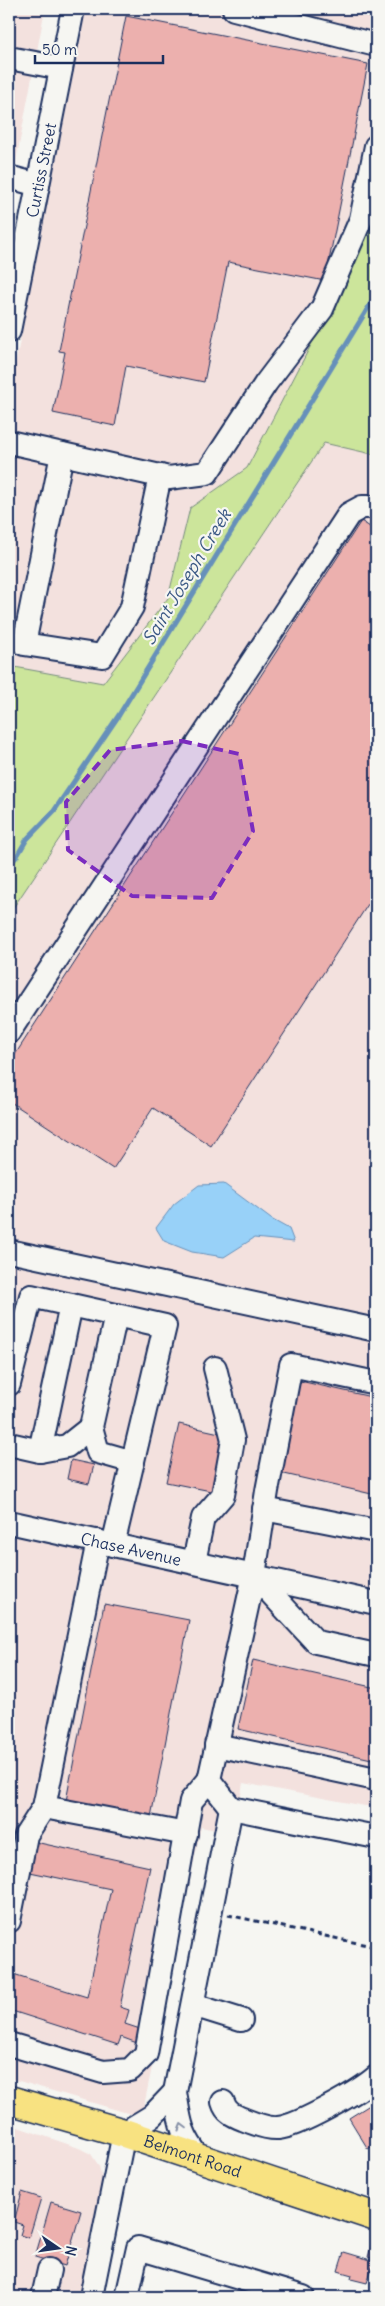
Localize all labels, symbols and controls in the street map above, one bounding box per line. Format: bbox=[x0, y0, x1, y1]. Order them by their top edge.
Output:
scale bar bbox=[35, 32, 162, 64]
text: 50 m bbox=[42, 40, 77, 59]
street label: Curtiss Street bbox=[22, 120, 60, 219]
water label: Saint Joseph Creek bbox=[137, 503, 237, 649]
street label: Chase Avenue bbox=[79, 1528, 183, 1570]
one-way arrow bbox=[177, 2123, 188, 2132]
street label: Belmont Road bbox=[141, 2130, 244, 2181]
north arrow bbox=[32, 2224, 82, 2274]
text: N bbox=[61, 2244, 81, 2258]

